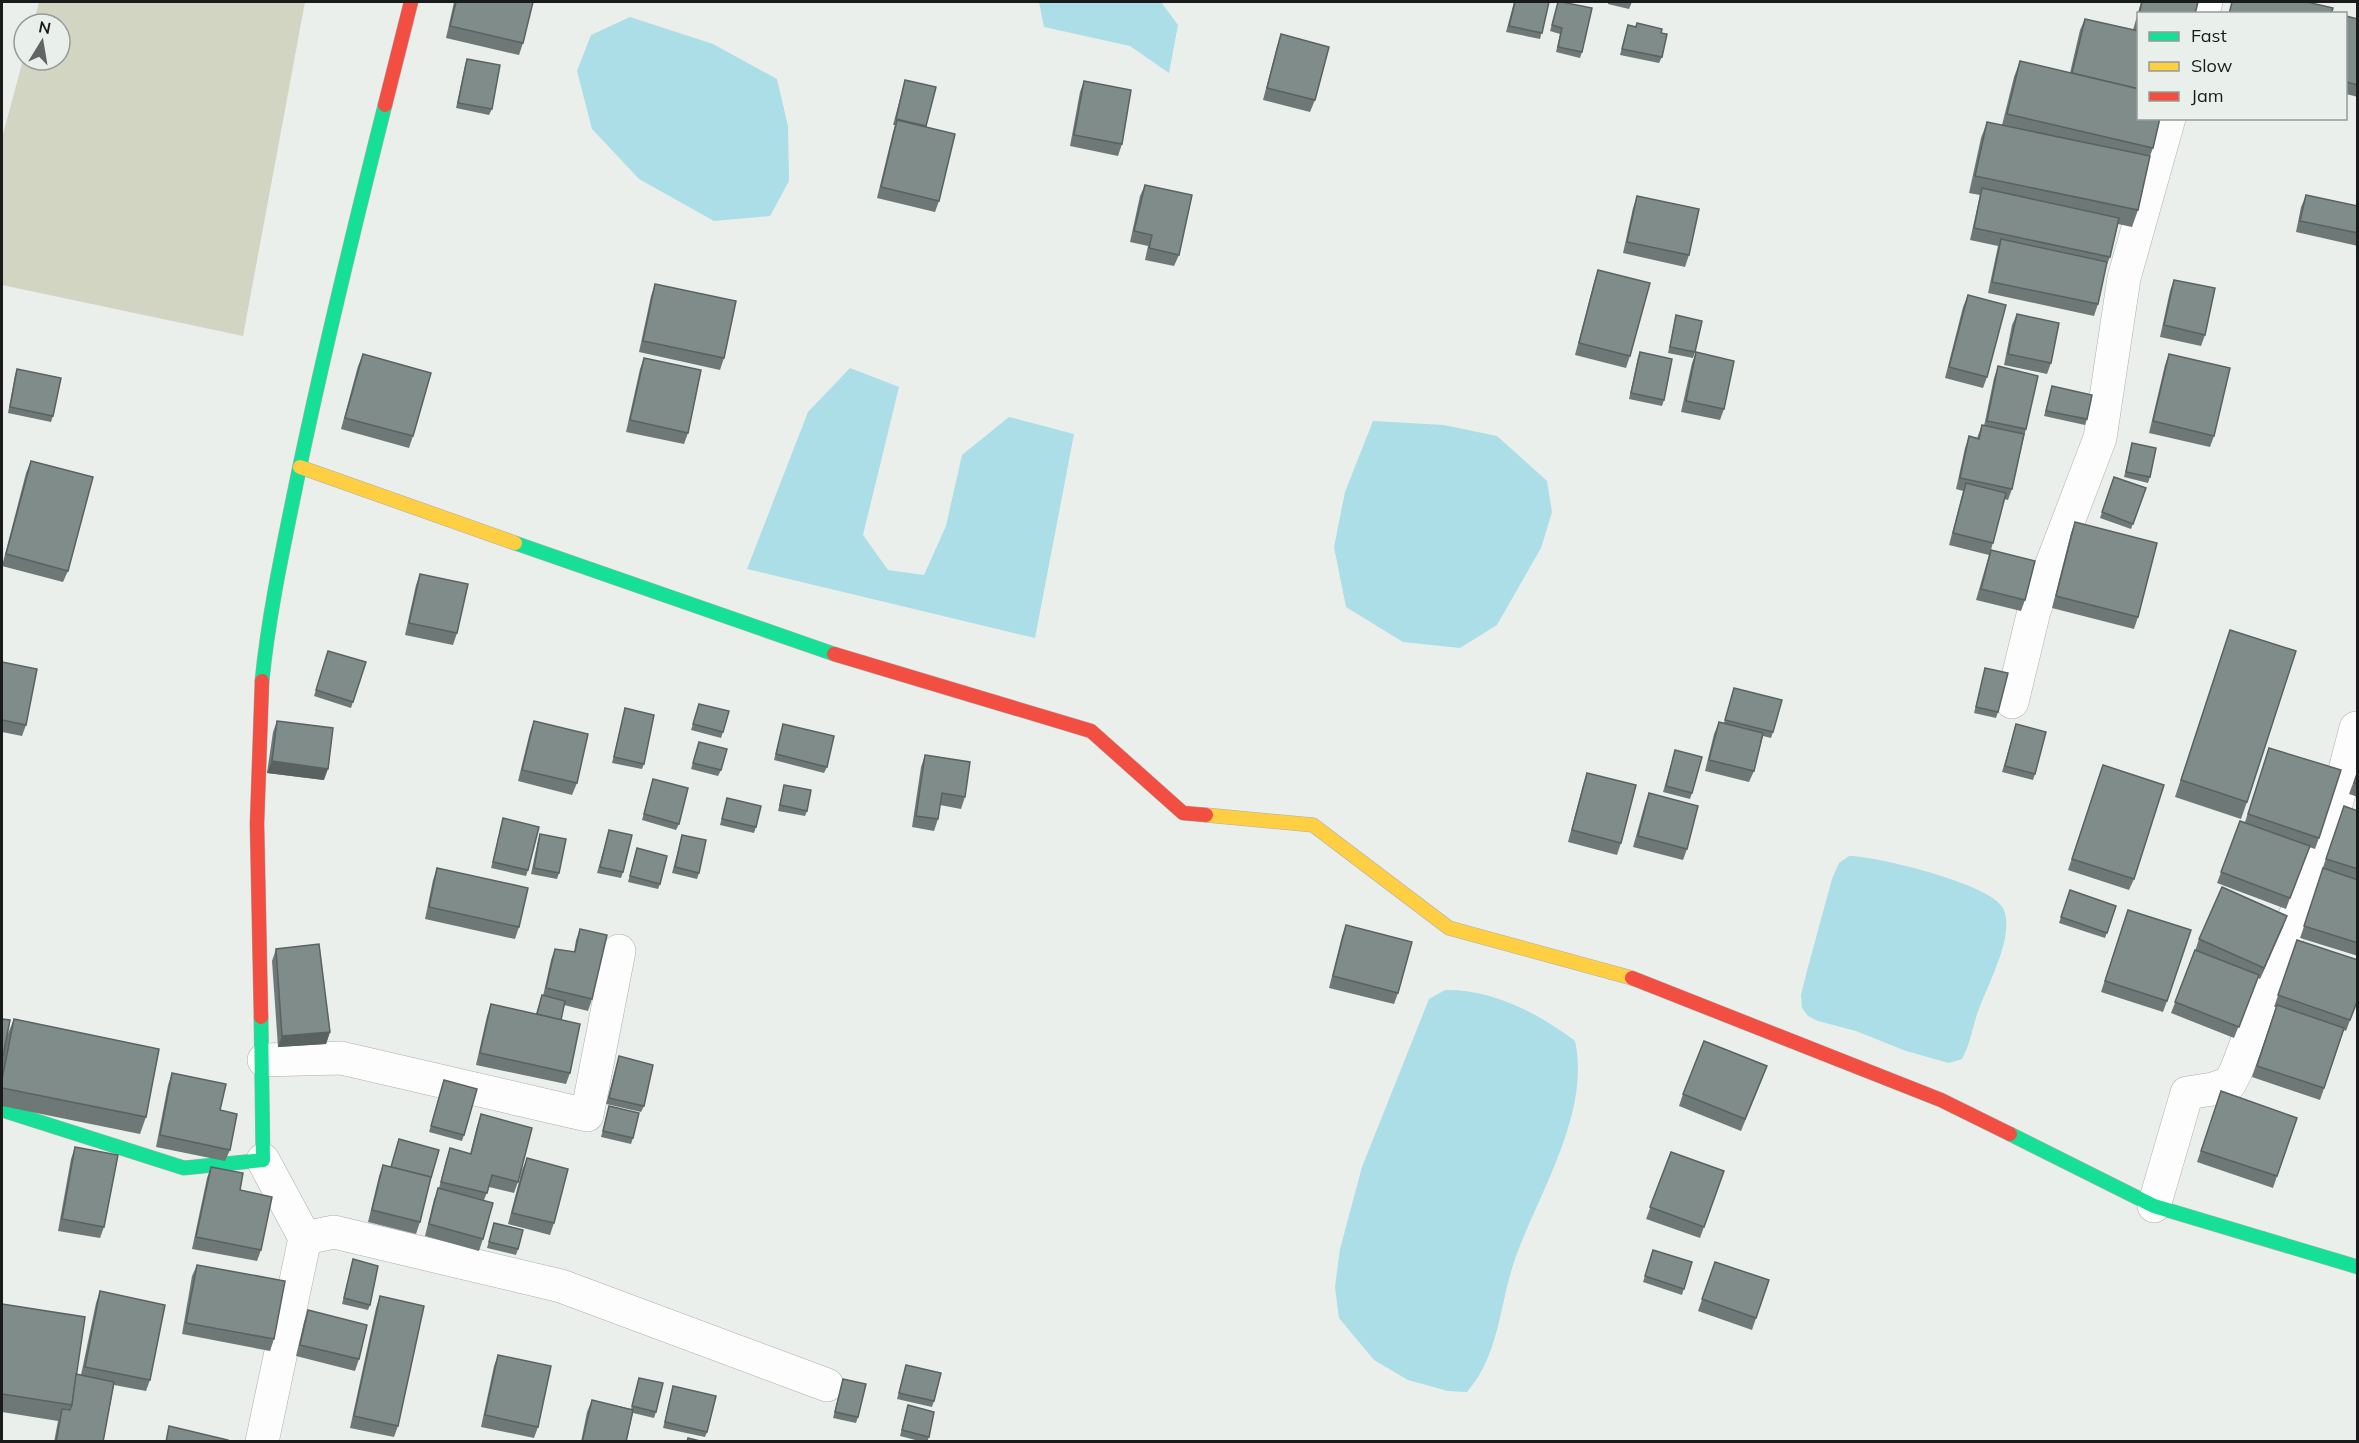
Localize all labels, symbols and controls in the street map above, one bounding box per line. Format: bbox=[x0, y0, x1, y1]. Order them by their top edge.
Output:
north arrow bbox=[12, 12, 72, 72]
legend bbox=[2137, 12, 2347, 120]
text: N bbox=[37, 16, 53, 38]
text: Fast bbox=[2191, 24, 2227, 47]
text: Slow bbox=[2191, 54, 2233, 77]
text: Jam bbox=[2191, 84, 2224, 107]

